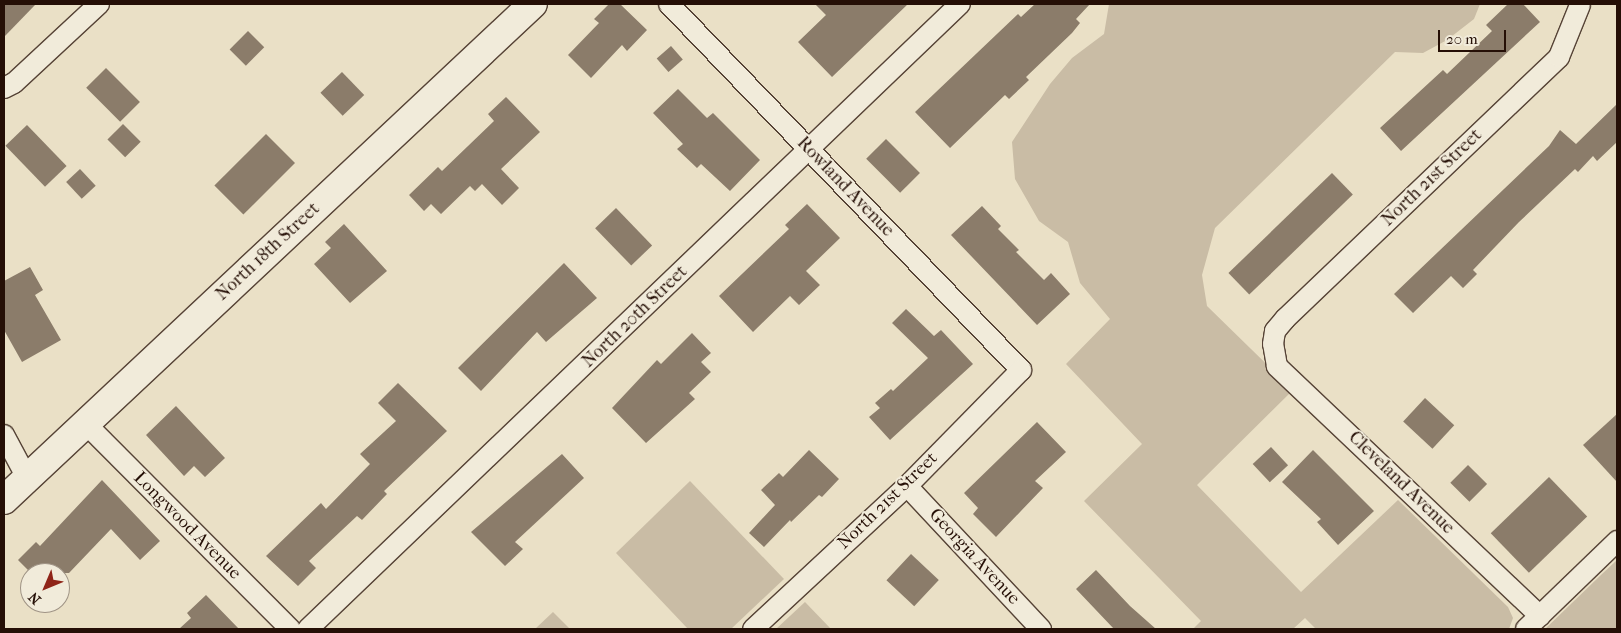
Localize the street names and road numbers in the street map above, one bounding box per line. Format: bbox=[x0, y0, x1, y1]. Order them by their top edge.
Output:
street label: North 21st Street bbox=[1378, 125, 1486, 231]
street label: Rowland Avenue bbox=[792, 133, 898, 241]
street label: North 18th Street bbox=[212, 198, 324, 306]
street label: North 20th Street bbox=[578, 261, 692, 373]
street label: Cleveland Avenue bbox=[1344, 427, 1458, 539]
street label: North 21st Street bbox=[834, 448, 942, 554]
street label: Longwood Avenue bbox=[129, 468, 245, 584]
street label: Georgia Avenue bbox=[924, 504, 1024, 610]

